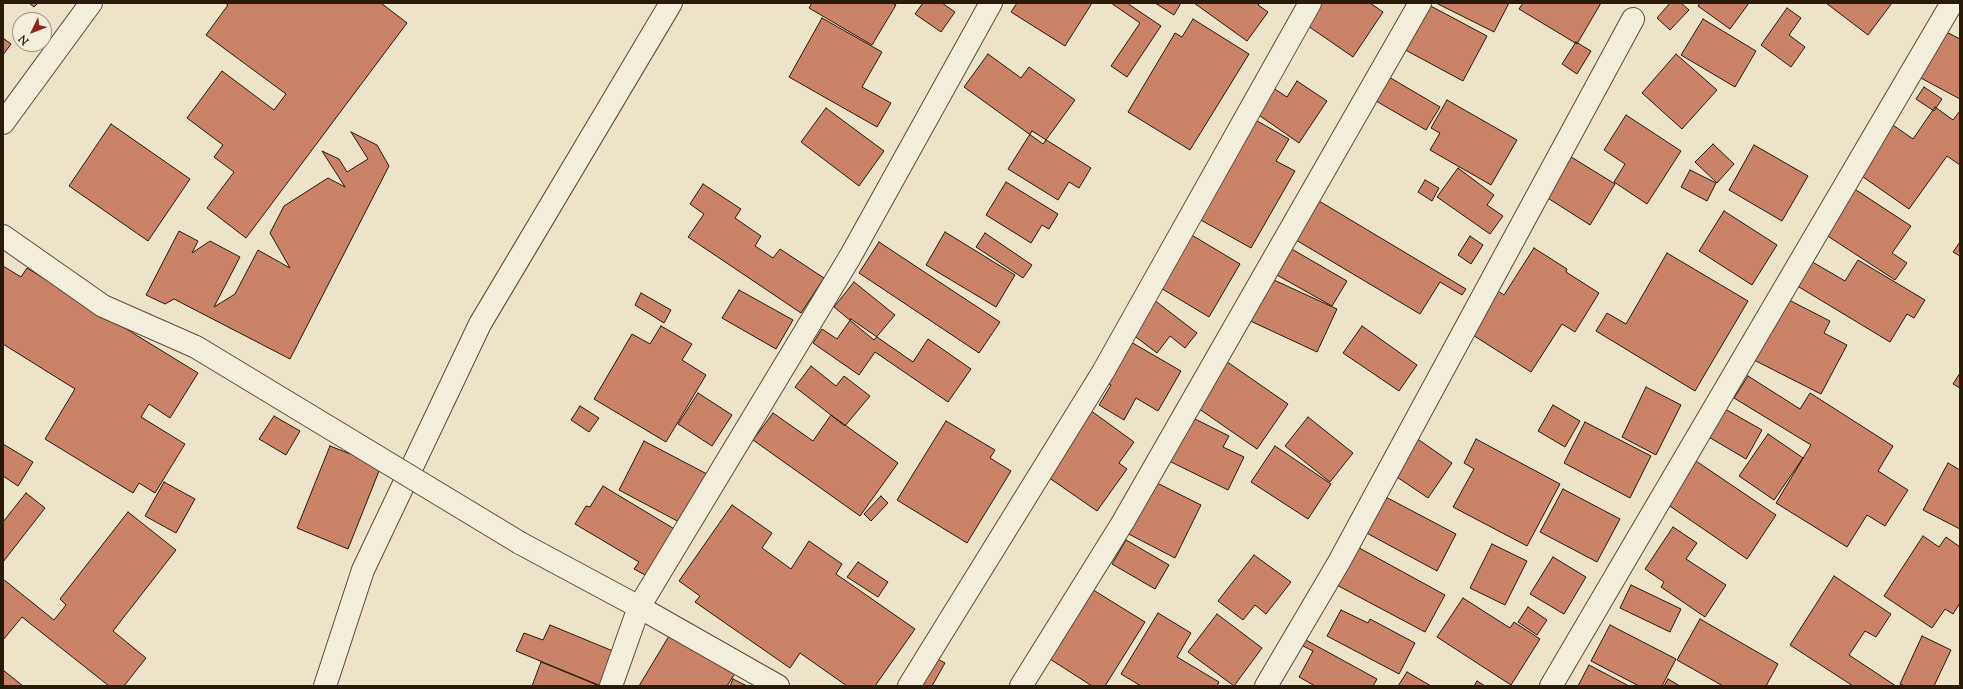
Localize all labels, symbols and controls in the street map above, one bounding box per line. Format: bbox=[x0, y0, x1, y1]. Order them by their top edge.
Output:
north arrow bbox=[12, 12, 52, 52]
text: N bbox=[15, 31, 33, 48]

